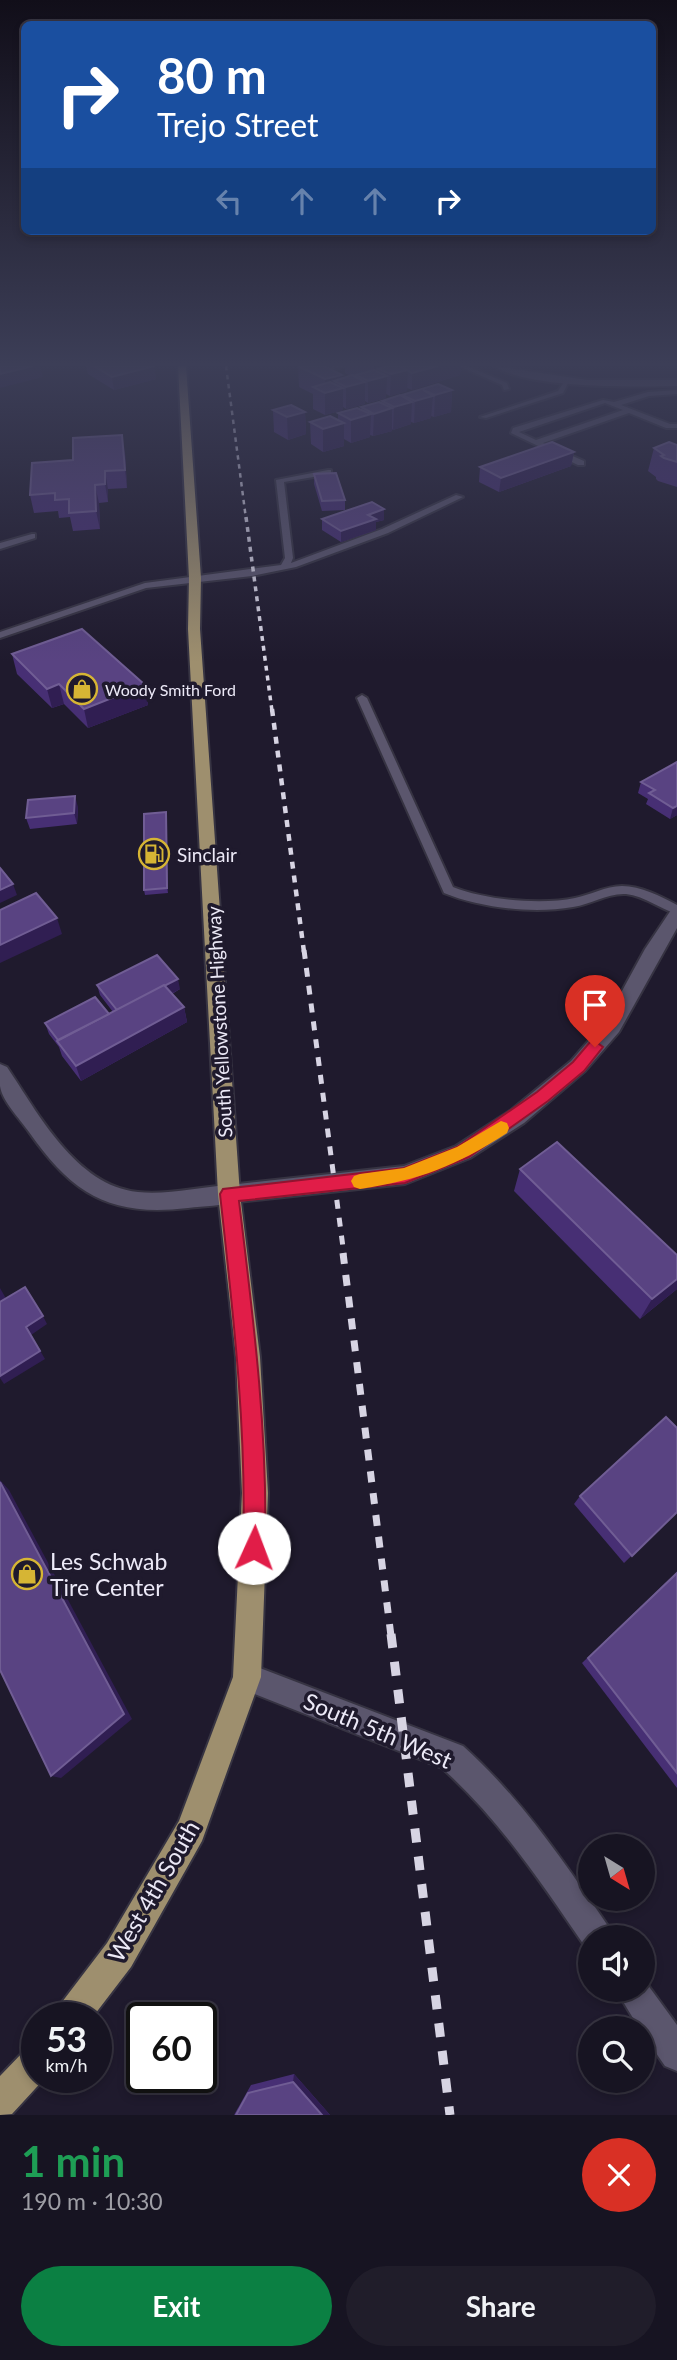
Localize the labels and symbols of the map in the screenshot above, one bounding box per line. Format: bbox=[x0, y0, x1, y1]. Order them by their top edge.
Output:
shop icon: Woody Smith Ford bbox=[65, 672, 99, 706]
place label: Woody Smith Ford bbox=[105, 680, 236, 699]
fuel station icon: Sinclair bbox=[137, 837, 171, 871]
place label: Sinclair bbox=[177, 843, 237, 866]
street label: South Yellowstone Highway bbox=[201, 905, 237, 1138]
pin bbox=[565, 975, 625, 1047]
position arrow bbox=[217, 1511, 291, 1585]
place label: Les Schwab Tire Center bbox=[50, 1547, 167, 1601]
shop icon: Les Schwab Tire Center bbox=[10, 1557, 44, 1591]
street label: South 5th West bbox=[300, 1686, 457, 1774]
street label: West 4th South bbox=[101, 1815, 205, 1967]
north arrow bbox=[578, 1834, 654, 1911]
speed limit sign: 60 bbox=[126, 2002, 217, 2093]

